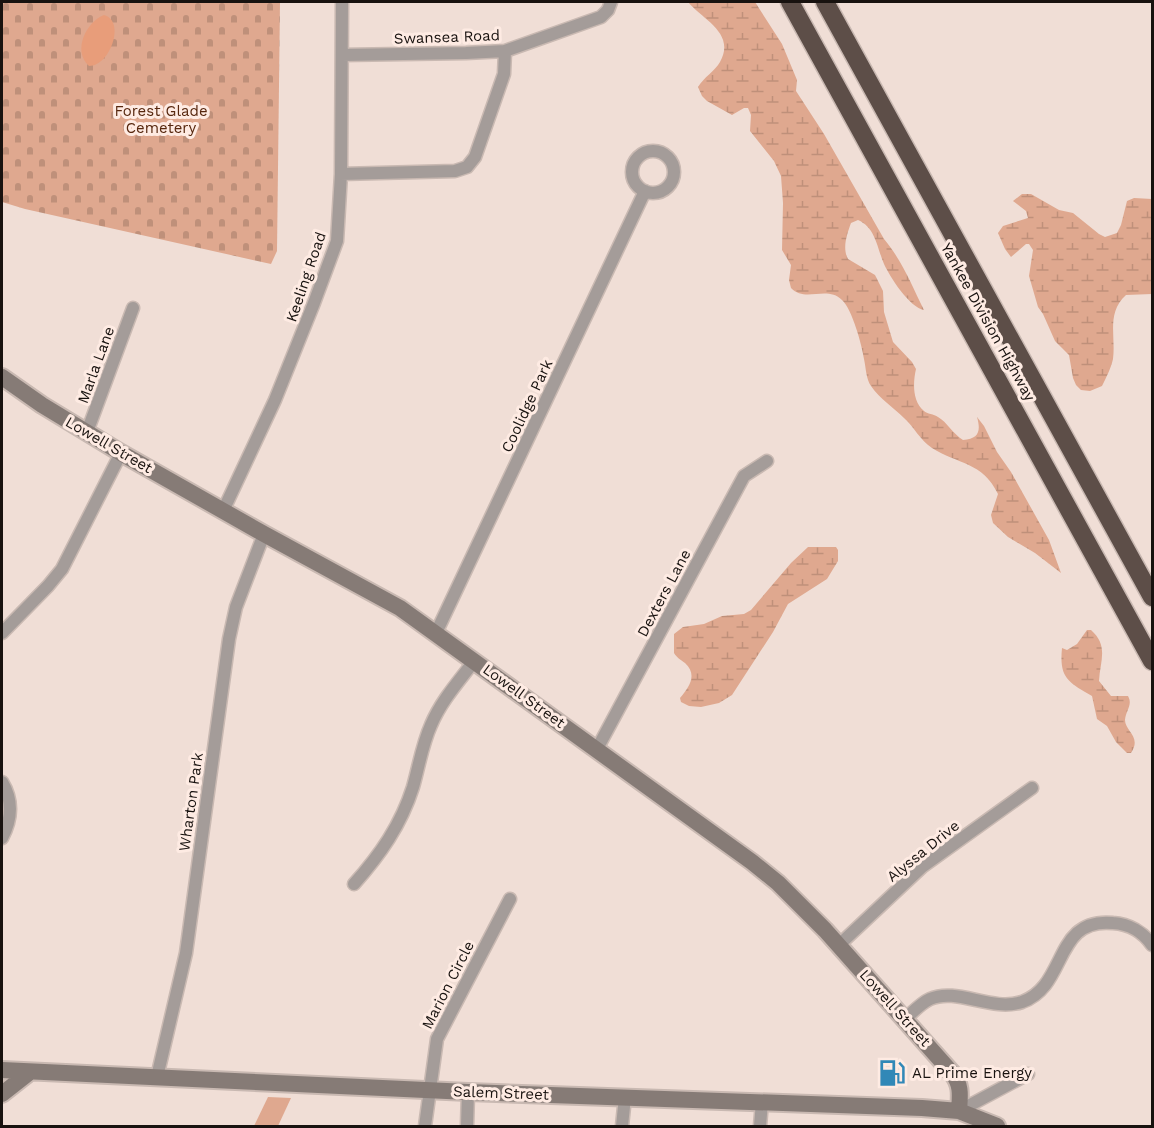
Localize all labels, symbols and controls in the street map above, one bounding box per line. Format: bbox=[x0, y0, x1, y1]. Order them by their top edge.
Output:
street label: Swansea Road bbox=[394, 26, 500, 48]
park label: Forest Glade Cemetery bbox=[114, 102, 208, 137]
street label: Keeling Road bbox=[282, 230, 330, 324]
street label: Yankee Division Highway bbox=[937, 240, 1039, 404]
street label: Marla Lane bbox=[74, 324, 118, 406]
street label: Coolidge Park bbox=[498, 356, 557, 455]
street label: Lowell Street bbox=[62, 413, 156, 477]
street label: Dexters Lane bbox=[633, 546, 695, 640]
street label: Lowell Street bbox=[479, 660, 569, 732]
street label: Wharton Park bbox=[175, 751, 207, 853]
street label: Alyssa Drive bbox=[883, 816, 963, 886]
street label: Marion Circle bbox=[418, 938, 478, 1032]
street label: Lowell Street bbox=[856, 966, 935, 1051]
fuel station icon: AL Prime Energy bbox=[877, 1058, 907, 1088]
place label: AL Prime Energy bbox=[912, 1064, 1032, 1082]
street label: Salem Street bbox=[453, 1082, 550, 1104]

